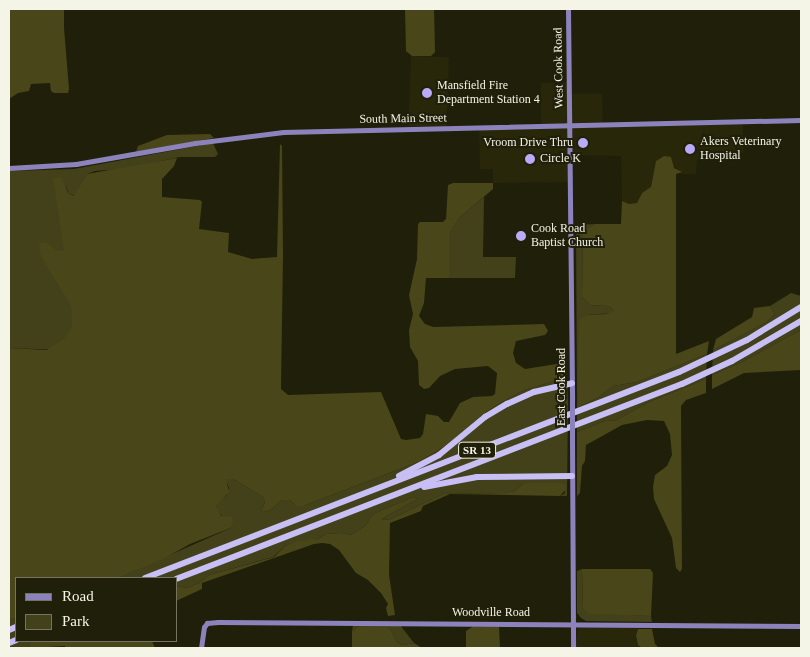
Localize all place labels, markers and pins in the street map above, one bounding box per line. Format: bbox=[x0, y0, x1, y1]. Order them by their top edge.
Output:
place label: Mansfield Fire Department Station 4 bbox=[437, 79, 540, 107]
marker: Mansfield Fire Department Station 4 bbox=[421, 87, 433, 99]
place label: Akers Veterinary Hospital bbox=[700, 135, 782, 163]
place label: Vroom Drive Thru bbox=[483, 136, 573, 150]
marker: Vroom Drive Thru bbox=[577, 137, 589, 149]
marker: Akers Veterinary Hospital bbox=[684, 143, 696, 155]
place label: Circle K bbox=[540, 152, 581, 166]
marker: Circle K bbox=[524, 153, 536, 165]
place label: Cook Road Baptist Church bbox=[531, 222, 603, 250]
marker: Cook Road Baptist Church bbox=[515, 230, 527, 242]

